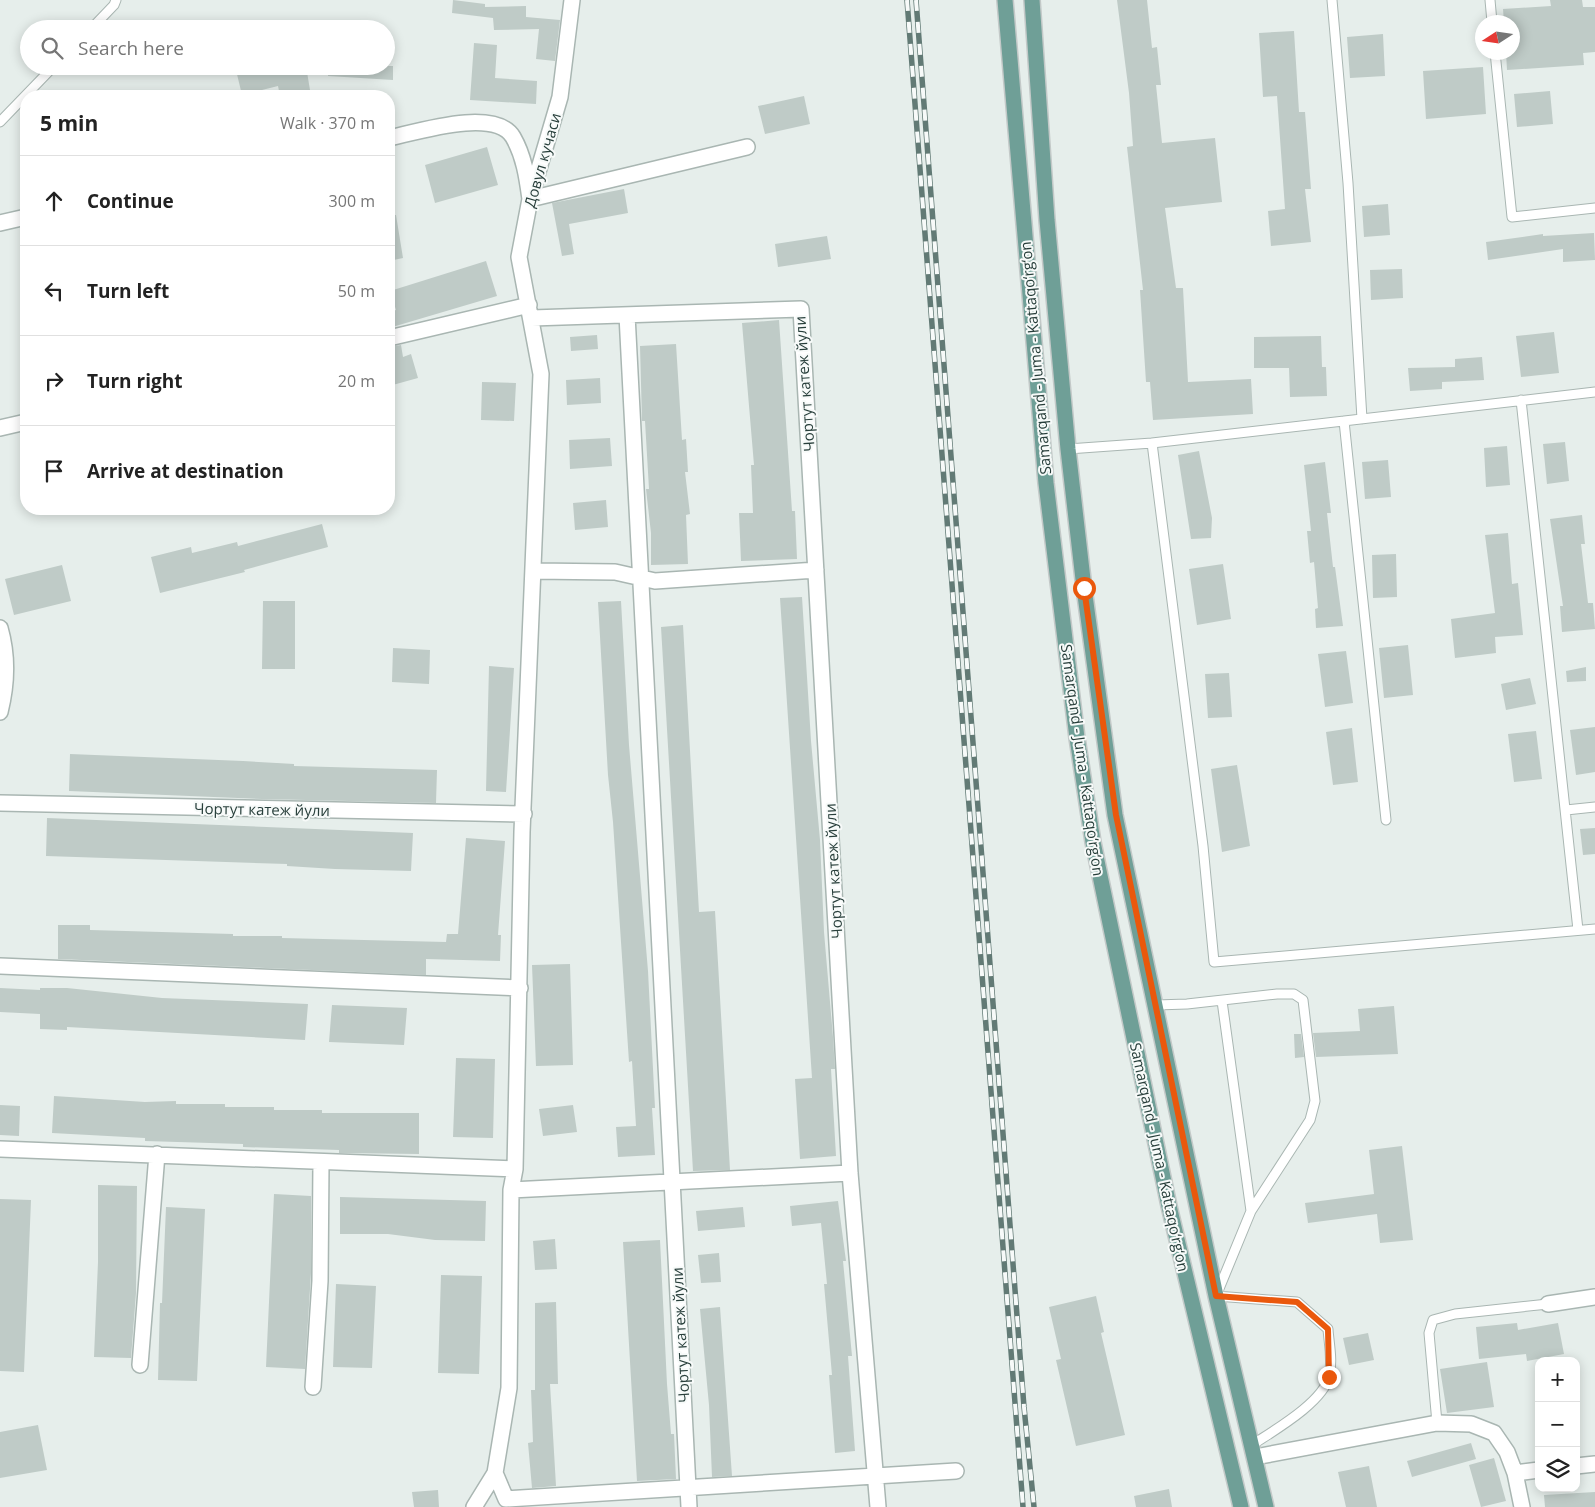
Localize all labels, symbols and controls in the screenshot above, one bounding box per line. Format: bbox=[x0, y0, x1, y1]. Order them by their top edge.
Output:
north arrow bbox=[1475, 15, 1520, 60]
search box bbox=[20, 20, 395, 75]
icon: search bbox=[38, 34, 66, 62]
text: Search here bbox=[78, 35, 184, 61]
text: 5 min bbox=[40, 109, 98, 137]
street label: Довул кучаси bbox=[519, 110, 565, 210]
text: Walk · 370 m bbox=[280, 112, 375, 134]
icon: ahead bbox=[40, 187, 68, 215]
text: Continue bbox=[87, 188, 174, 214]
text: 300 m bbox=[329, 190, 375, 212]
street label: Samarqand - Juma - Kattaqo‘rg‘on bbox=[1015, 241, 1055, 475]
icon: left bbox=[40, 277, 68, 305]
text: Turn left bbox=[87, 278, 169, 304]
text: 50 m bbox=[338, 280, 375, 302]
street label: Чортут катеж йули bbox=[789, 316, 819, 452]
icon: right bbox=[40, 367, 68, 395]
text: Turn right bbox=[87, 368, 182, 394]
text: 20 m bbox=[338, 370, 375, 392]
icon: arrive bbox=[40, 457, 68, 485]
text: Arrive at destination bbox=[87, 458, 284, 484]
route start bbox=[1073, 577, 1096, 600]
street label: Samarqand - Juma - Kattaqo‘rg‘on bbox=[1057, 643, 1109, 877]
street label: Чортут катеж йули bbox=[194, 798, 330, 820]
street label: Чортут катеж йули bbox=[819, 803, 847, 939]
street label: Samarqand - Juma - Kattaqo‘rg‘on bbox=[1126, 1041, 1194, 1273]
street label: Чортут катеж йули bbox=[666, 1267, 694, 1403]
map controls bbox=[1535, 1357, 1580, 1492]
button: + bbox=[1535, 1357, 1580, 1402]
route end bbox=[1318, 1366, 1341, 1389]
button: − bbox=[1535, 1402, 1580, 1447]
button: layers bbox=[1535, 1447, 1580, 1492]

